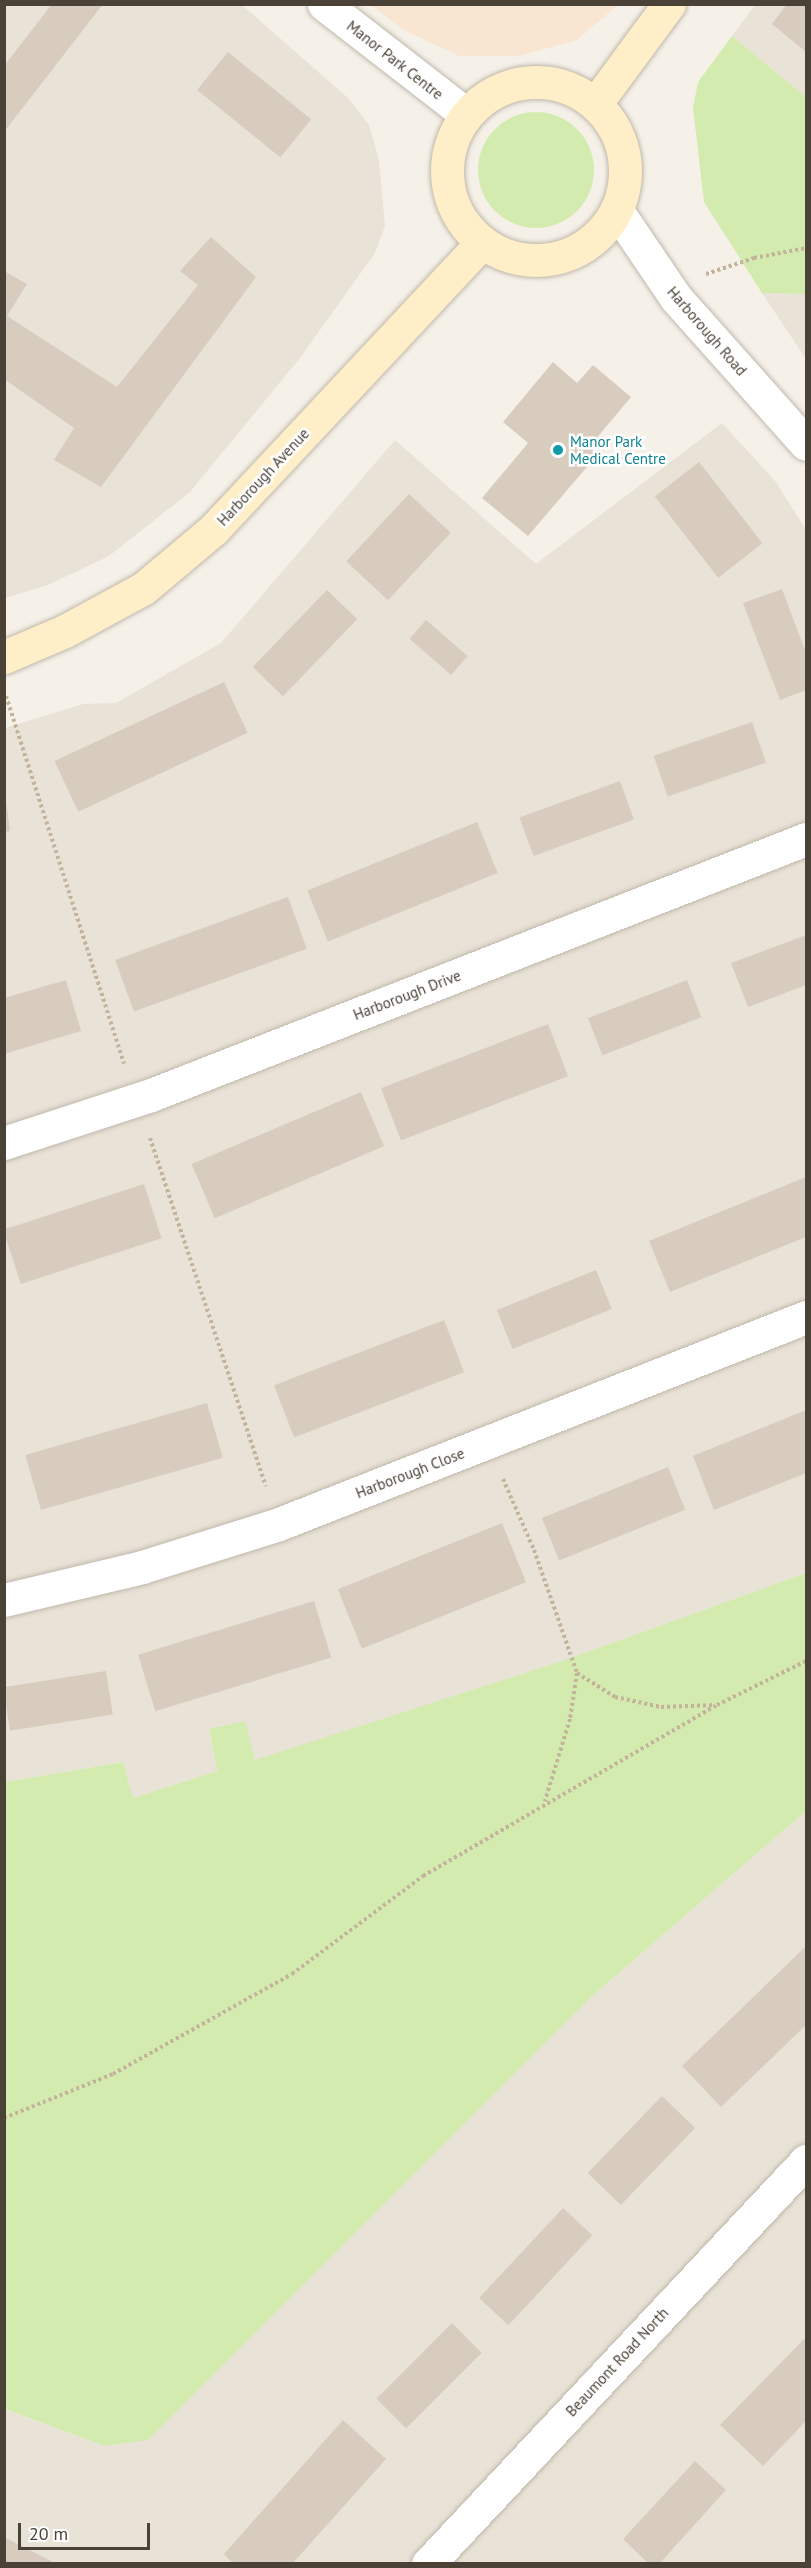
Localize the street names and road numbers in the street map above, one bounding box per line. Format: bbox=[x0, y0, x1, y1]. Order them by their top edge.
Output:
street label: Manor Park Centre bbox=[343, 17, 447, 103]
street label: Harborough Road bbox=[663, 283, 751, 379]
street label: Harborough Avenue bbox=[213, 424, 313, 530]
street label: Harborough Drive bbox=[351, 966, 463, 1024]
street label: Harborough Close bbox=[353, 1444, 467, 1502]
street label: Beaumont Road North bbox=[562, 2304, 672, 2420]

